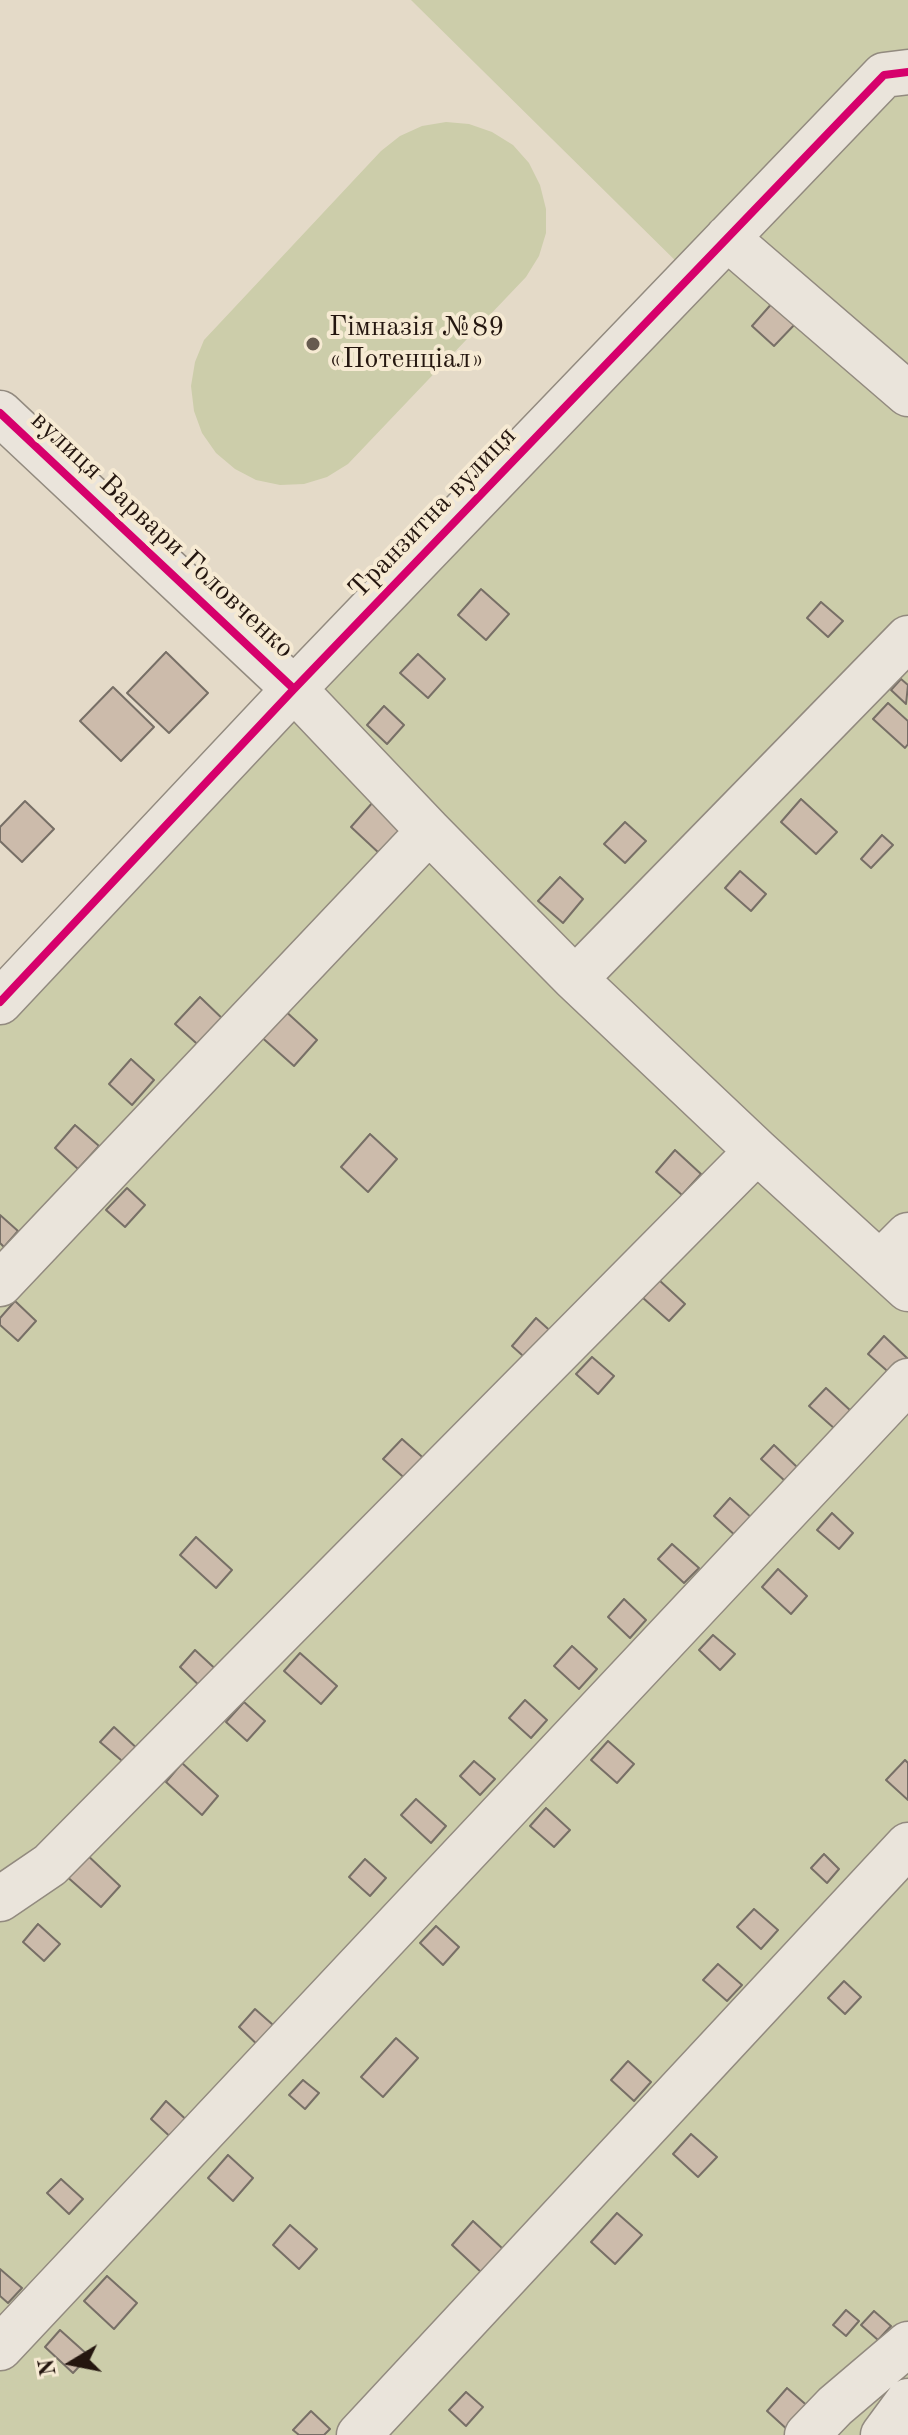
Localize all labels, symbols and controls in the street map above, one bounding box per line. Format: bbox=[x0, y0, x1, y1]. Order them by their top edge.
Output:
place label: Гімназія №89 «Потенціал» bbox=[329, 311, 505, 377]
marker: Гімназія №89 «Потенціал» bbox=[304, 335, 322, 353]
street label: вулиця Варвари Головченко bbox=[23, 404, 301, 666]
street label: Транзитна вулиця bbox=[342, 420, 524, 606]
north arrow bbox=[32, 2323, 112, 2403]
text: N bbox=[36, 2357, 61, 2377]

